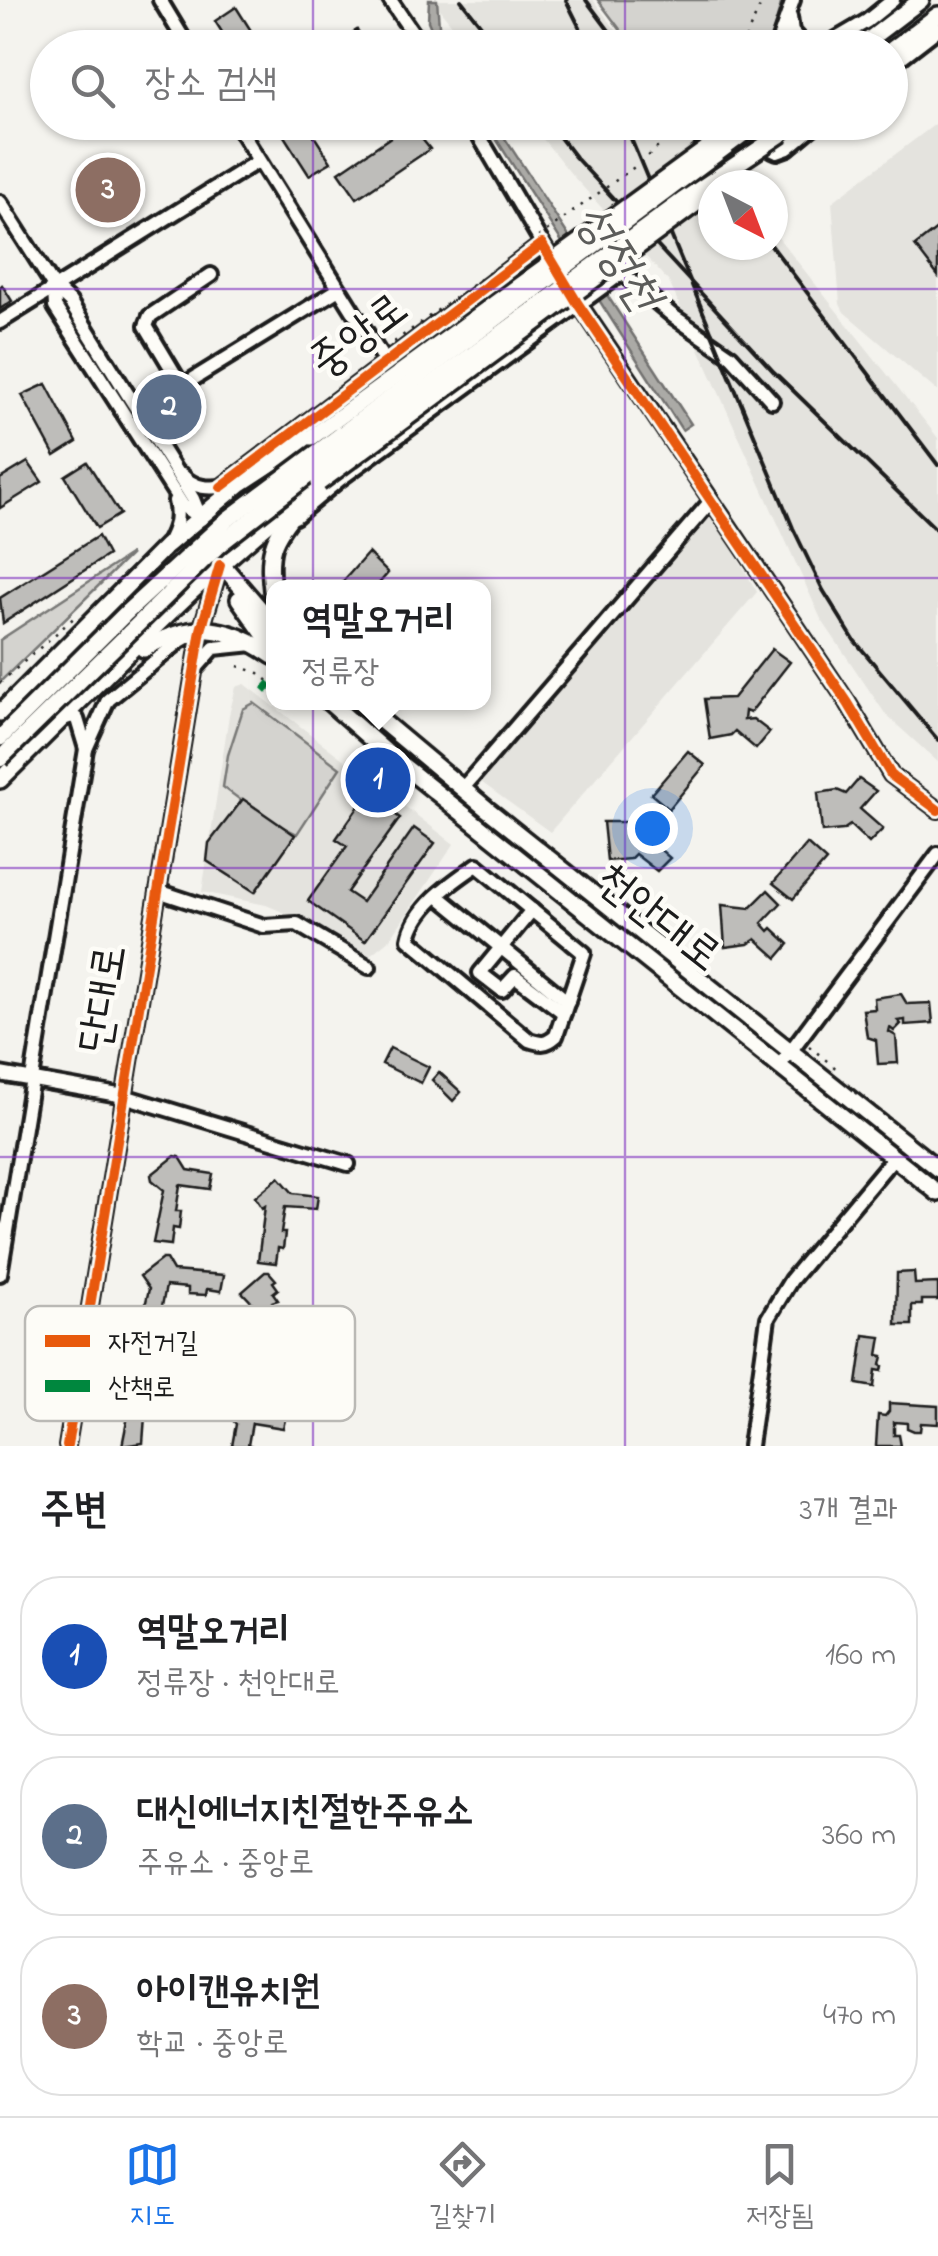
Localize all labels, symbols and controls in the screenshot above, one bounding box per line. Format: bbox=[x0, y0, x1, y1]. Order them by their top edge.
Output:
search box bbox=[30, 30, 908, 140]
text: 장소 검색 bbox=[145, 57, 277, 113]
icon: search bbox=[65, 58, 120, 113]
pin: 3 bbox=[76, 152, 140, 228]
north arrow bbox=[698, 170, 788, 260]
water label: 성정천 bbox=[555, 190, 679, 329]
street label: 중앙로 bbox=[297, 278, 423, 396]
pin: 2 bbox=[136, 370, 202, 444]
popup bbox=[266, 580, 491, 710]
text: 역말오거리 bbox=[302, 594, 455, 650]
text: 정류장 bbox=[302, 650, 379, 697]
pin: 1 bbox=[346, 742, 410, 818]
your location bbox=[627, 803, 678, 854]
street label: 천안대로 bbox=[580, 848, 734, 990]
street label: 단대로 bbox=[64, 940, 146, 1058]
legend bbox=[25, 1306, 355, 1421]
text: 자전거길 bbox=[108, 1324, 198, 1365]
text: 산책로 bbox=[108, 1369, 176, 1410]
text: 주변 bbox=[40, 1481, 108, 1542]
text: 3개 결과 bbox=[800, 1488, 898, 1535]
text: 역말오거리 bbox=[137, 1605, 290, 1661]
text: 1 bbox=[69, 1633, 80, 1680]
text: 160 m bbox=[825, 1633, 896, 1680]
text: 정류장 · 천안대로 bbox=[137, 1661, 340, 1708]
text: 대신에너지친절한주유소 bbox=[137, 1785, 473, 1841]
text: 2 bbox=[67, 1813, 82, 1860]
text: 360 m bbox=[822, 1813, 896, 1860]
text: 주유소 · 중앙로 bbox=[137, 1841, 314, 1888]
text: 아이캔유치원 bbox=[137, 1965, 320, 2021]
text: 3 bbox=[68, 1993, 81, 2040]
text: 470 m bbox=[823, 1993, 896, 2040]
text: 학교 · 중앙로 bbox=[137, 2021, 289, 2068]
tab: 지도 bbox=[125, 2137, 180, 2238]
tab: 길찾기 bbox=[429, 2137, 496, 2238]
tab: 저장됨 bbox=[746, 2137, 813, 2238]

